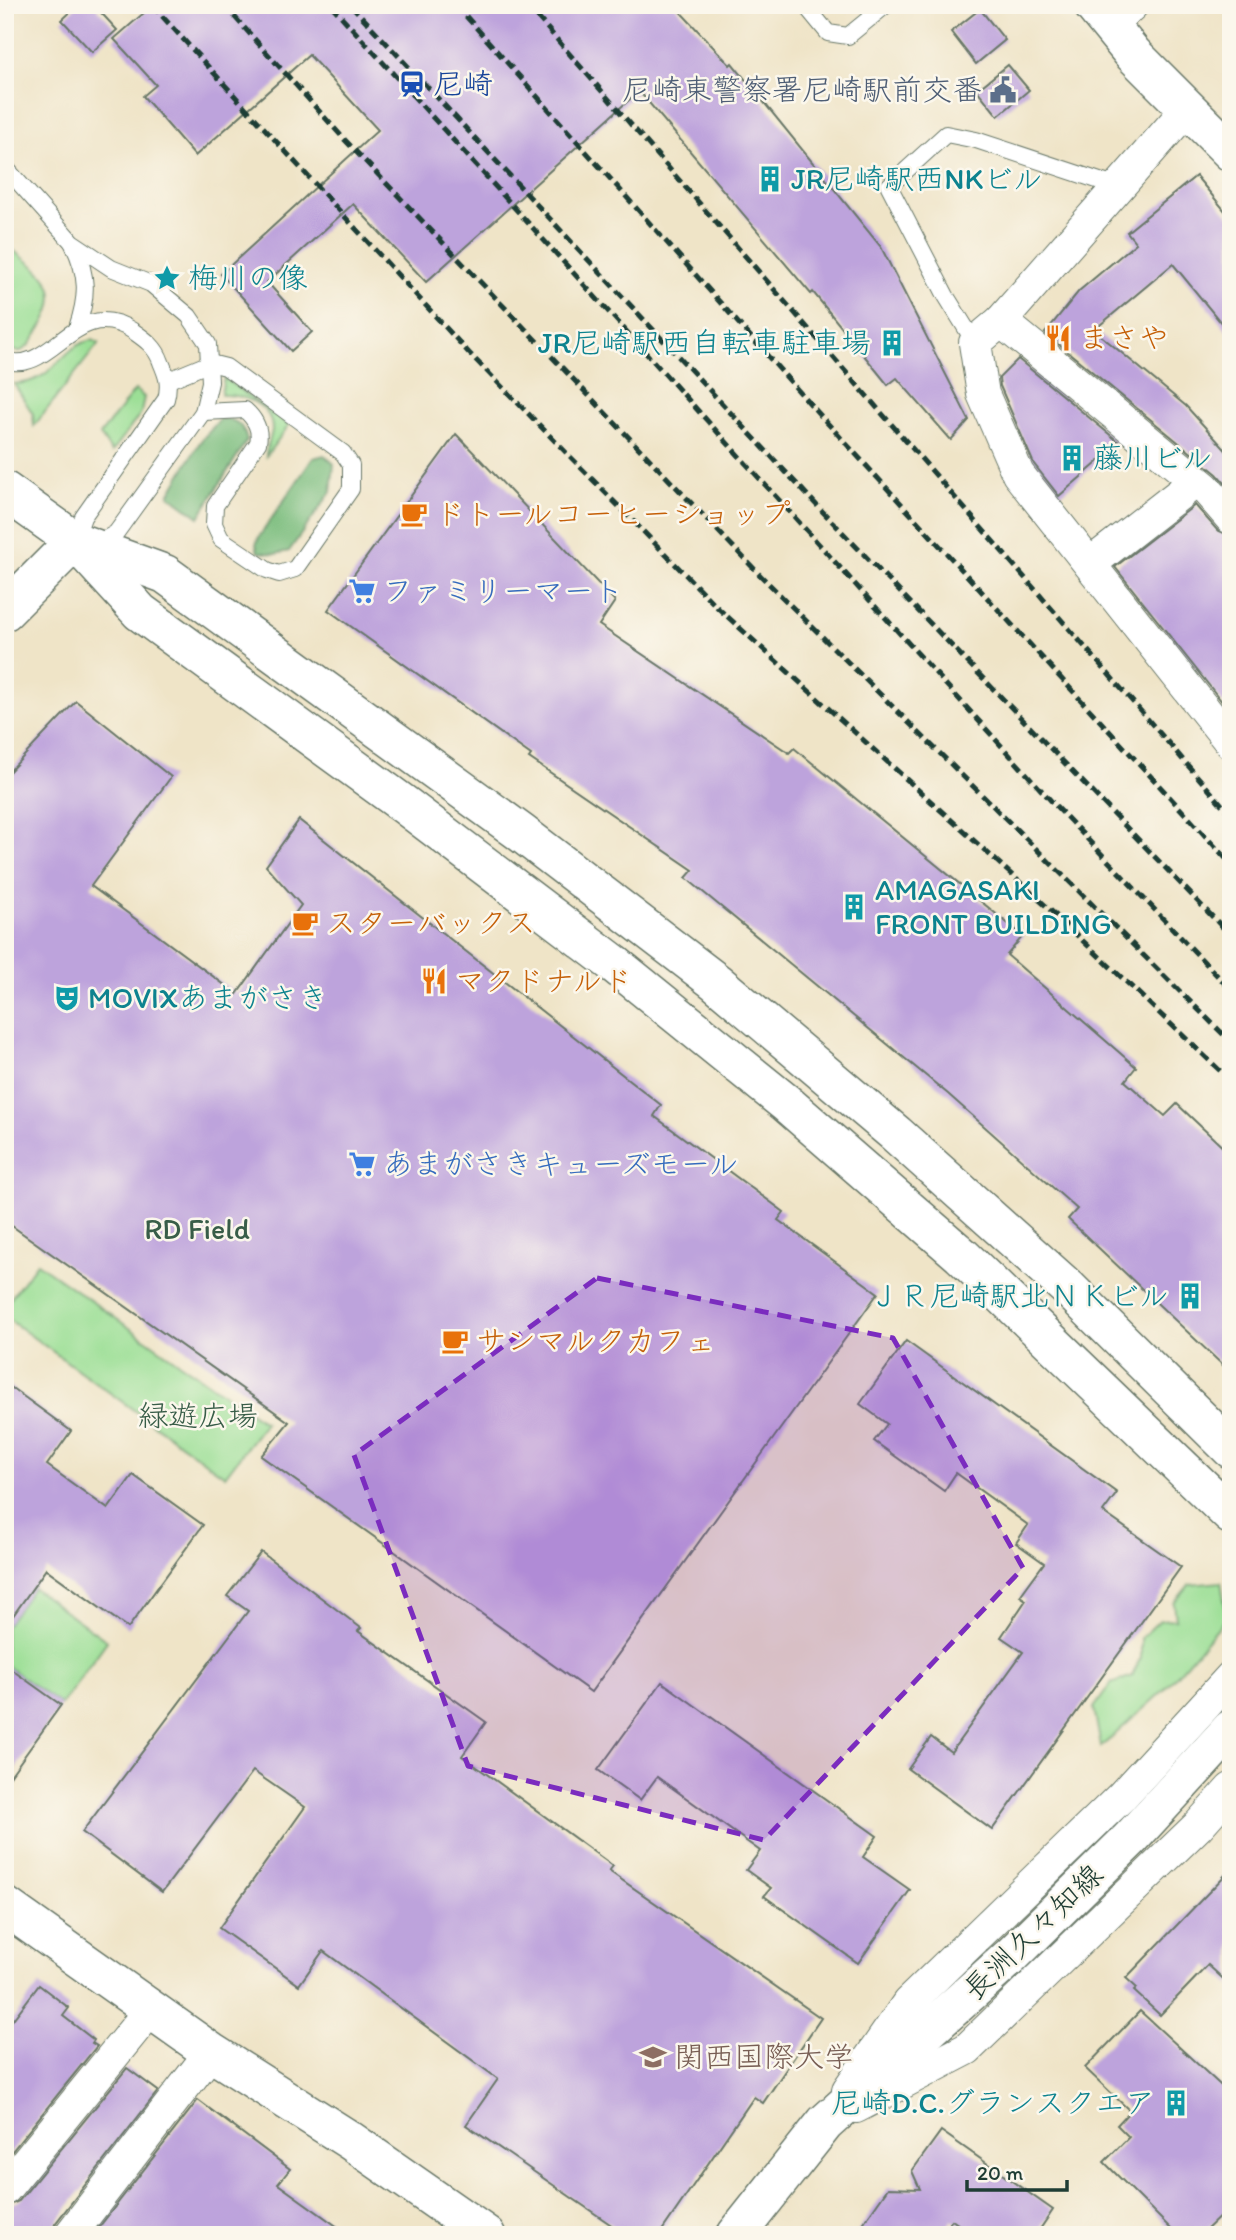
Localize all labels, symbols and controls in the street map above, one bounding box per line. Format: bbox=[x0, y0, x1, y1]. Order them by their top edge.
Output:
place label: 尼崎 bbox=[433, 65, 493, 102]
station icon: 尼崎 bbox=[397, 69, 427, 99]
place label: 尼崎東警察署尼崎駅前交番 bbox=[622, 71, 982, 108]
public building icon: 尼崎東警察署尼崎駅前交番 bbox=[988, 75, 1018, 105]
place label: JR尼崎駅西NKビル bbox=[791, 160, 1043, 197]
building icon: JR尼崎駅西NKビル bbox=[755, 164, 785, 194]
place label: 梅川の像 bbox=[188, 259, 308, 296]
place icon: 梅川の像 bbox=[152, 263, 182, 293]
place label: まさや bbox=[1079, 319, 1169, 356]
restaurant icon: まさや bbox=[1043, 323, 1073, 353]
place label: JR尼崎駅西自転車駐車場 bbox=[538, 324, 871, 361]
building icon: JR尼崎駅西自転車駐車場 bbox=[877, 328, 907, 358]
place label: 藤川ビル bbox=[1093, 439, 1212, 476]
building icon: 藤川ビル bbox=[1057, 443, 1087, 473]
place label: ドトールコーヒーショップ bbox=[435, 495, 791, 532]
cafe icon: ドトールコーヒーショップ bbox=[399, 499, 429, 529]
place label: ファミリーマート bbox=[383, 572, 624, 609]
supermarket icon: ファミリーマート bbox=[347, 576, 377, 606]
place label: AMAGASAKI FRONT BUILDING bbox=[875, 871, 1112, 942]
building icon: AMAGASAKI FRONT BUILDING bbox=[839, 892, 869, 922]
place label: スターバックス bbox=[326, 904, 536, 941]
cafe icon: スターバックス bbox=[290, 908, 320, 938]
place label: マクドナルド bbox=[455, 962, 633, 999]
restaurant icon: マクドナルド bbox=[419, 966, 449, 996]
place label: MOVIXあまがさき bbox=[88, 979, 328, 1016]
theatre icon: MOVIXあまがさき bbox=[52, 983, 82, 1013]
place label: あまがさきキューズモール bbox=[383, 1145, 739, 1182]
supermarket icon: あまがさきキューズモール bbox=[347, 1149, 377, 1179]
park label: RD Field bbox=[144, 1210, 250, 1247]
place label: ＪＲ尼崎駅北ＮＫビル bbox=[870, 1277, 1169, 1314]
building icon: ＪＲ尼崎駅北ＮＫビル bbox=[1175, 1281, 1205, 1311]
place label: サンマルクカフェ bbox=[476, 1322, 715, 1359]
cafe icon: サンマルクカフェ bbox=[440, 1326, 470, 1356]
park label: 緑遊広場 bbox=[138, 1397, 258, 1434]
street label: 長洲久々知線 bbox=[955, 1856, 1110, 2007]
place label: 関西国際大学 bbox=[674, 2038, 854, 2075]
school or university icon: 関西国際大学 bbox=[638, 2042, 668, 2072]
place label: 尼崎D.C.グランスクエア bbox=[831, 2084, 1155, 2121]
building icon: 尼崎D.C.グランスクエア bbox=[1161, 2088, 1191, 2118]
scale bar bbox=[967, 2149, 1066, 2193]
text: 20 m bbox=[977, 2160, 1024, 2185]

